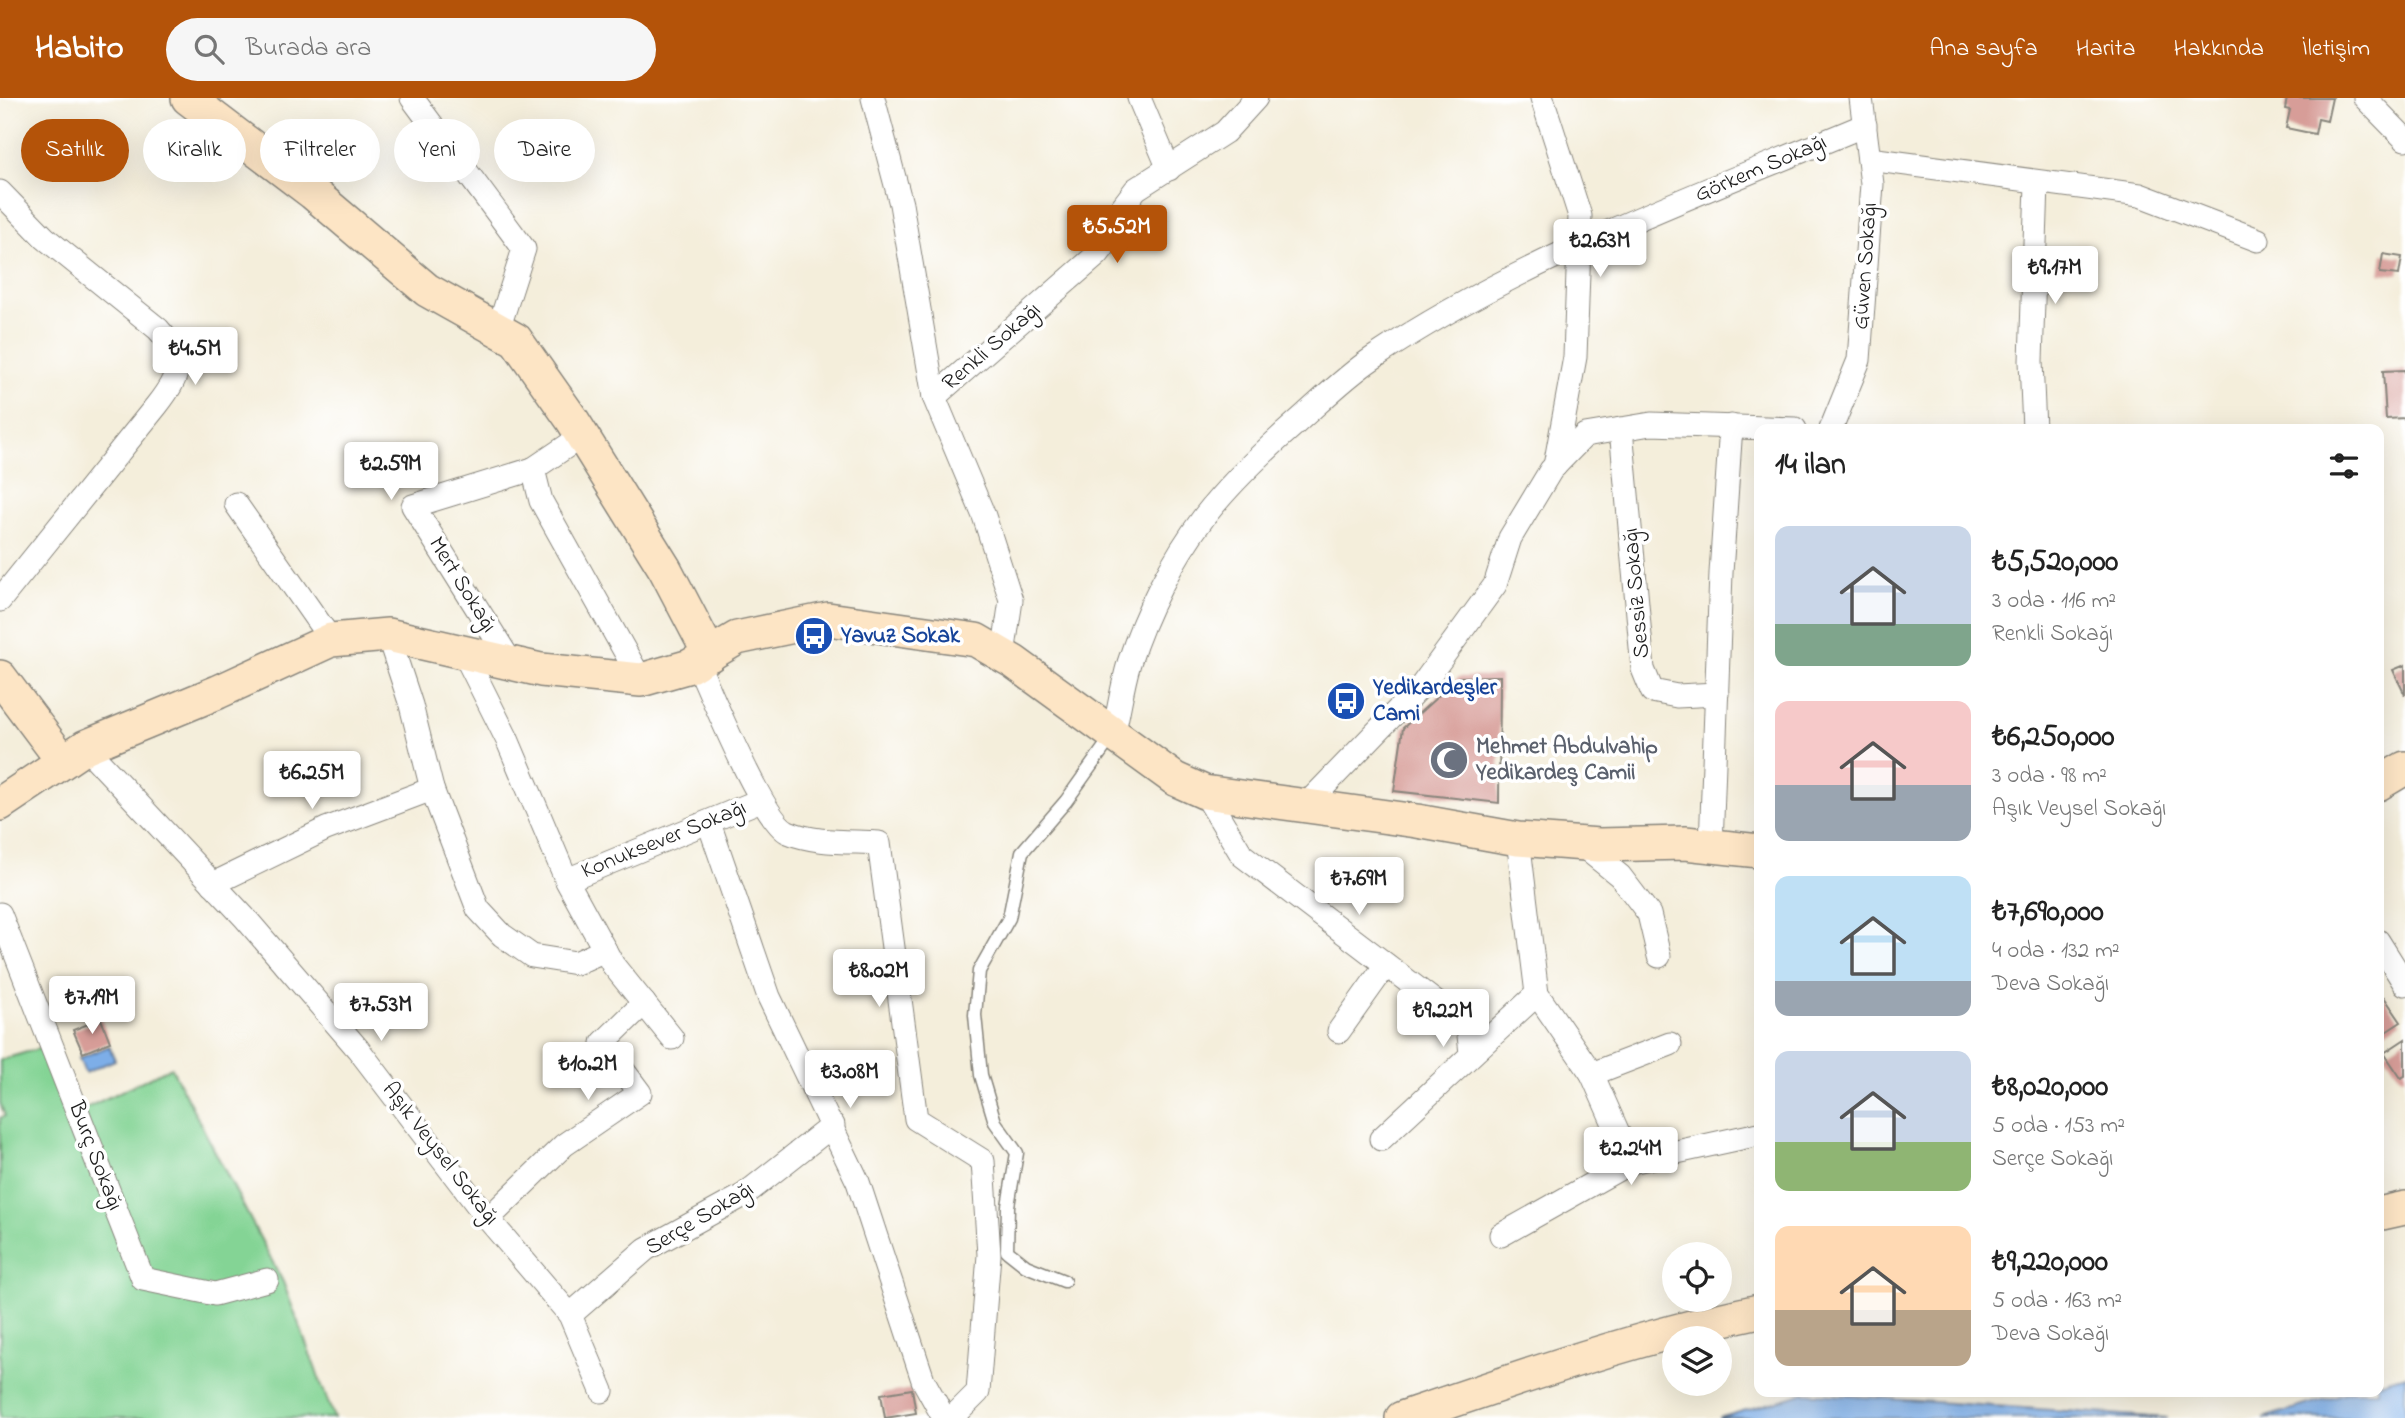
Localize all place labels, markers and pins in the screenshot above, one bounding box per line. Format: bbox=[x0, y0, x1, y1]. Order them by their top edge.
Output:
pin: ₺5.52M bbox=[1060, 206, 1174, 265]
pin: ₺2.63M bbox=[1543, 220, 1657, 279]
pin: ₺9.17M bbox=[1998, 246, 2112, 306]
pin: ₺4.5M bbox=[146, 328, 244, 387]
pin: ₺2.59M bbox=[334, 442, 448, 502]
bus stop icon: Yavuz Sokak bbox=[793, 615, 835, 657]
place label: Yavuz Sokak bbox=[840, 620, 961, 653]
place label: Yedikardeşler Cami bbox=[1372, 672, 1498, 731]
bus stop icon: Yedikardeşler Cami bbox=[1325, 680, 1367, 722]
place label: Mehmet Abdulvahip Yedikardeş Camii bbox=[1475, 731, 1658, 790]
mosque icon: Mehmet Abdulvahip Yedikardeş Camii bbox=[1428, 739, 1470, 781]
pin: ₺6.25M bbox=[255, 752, 369, 811]
pin: ₺7.69M bbox=[1302, 858, 1416, 917]
pin: ₺8.02M bbox=[822, 950, 936, 1009]
pin: ₺7.19M bbox=[35, 976, 149, 1036]
pin: ₺7.53M bbox=[324, 984, 438, 1043]
pin: ₺9.22M bbox=[1386, 990, 1500, 1049]
pin: ₺10.2M bbox=[531, 1042, 645, 1102]
pin: ₺3.08M bbox=[793, 1051, 907, 1110]
pin: ₺2.24M bbox=[1574, 1128, 1688, 1187]

